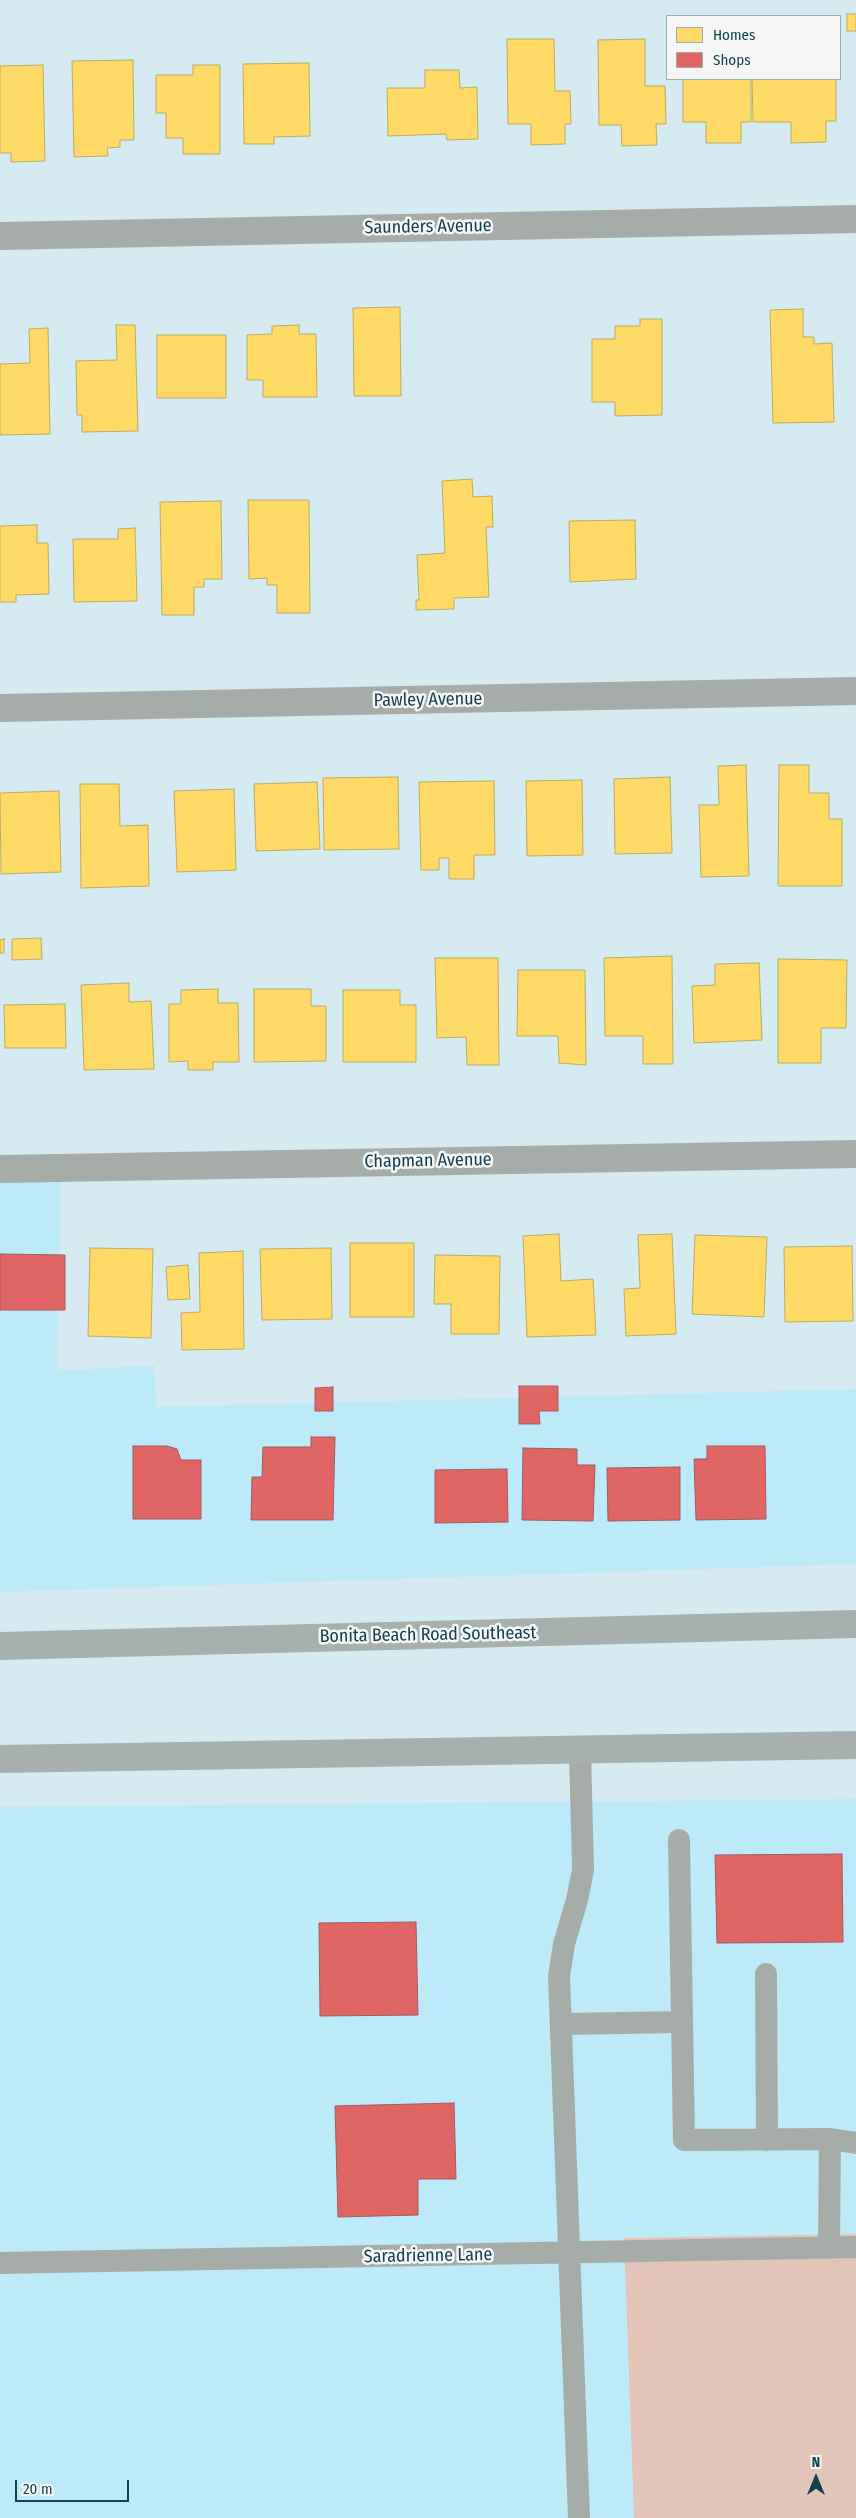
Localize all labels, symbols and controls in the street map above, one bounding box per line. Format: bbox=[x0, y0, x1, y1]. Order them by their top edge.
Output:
legend bbox=[666, 15, 841, 80]
text: Homes bbox=[713, 26, 755, 44]
text: Shops bbox=[713, 51, 751, 69]
street label: Saunders Avenue bbox=[364, 215, 492, 239]
street label: Pawley Avenue bbox=[373, 688, 483, 712]
street label: Chapman Avenue bbox=[364, 1149, 492, 1173]
street label: Bonita Beach Road Southeast bbox=[319, 1622, 537, 1648]
street label: Saradrienne Lane bbox=[363, 2244, 493, 2268]
north arrow bbox=[791, 2453, 841, 2503]
text: N bbox=[812, 2454, 820, 2471]
scale bar bbox=[18, 2470, 131, 2502]
text: 20 m bbox=[23, 2480, 53, 2498]

